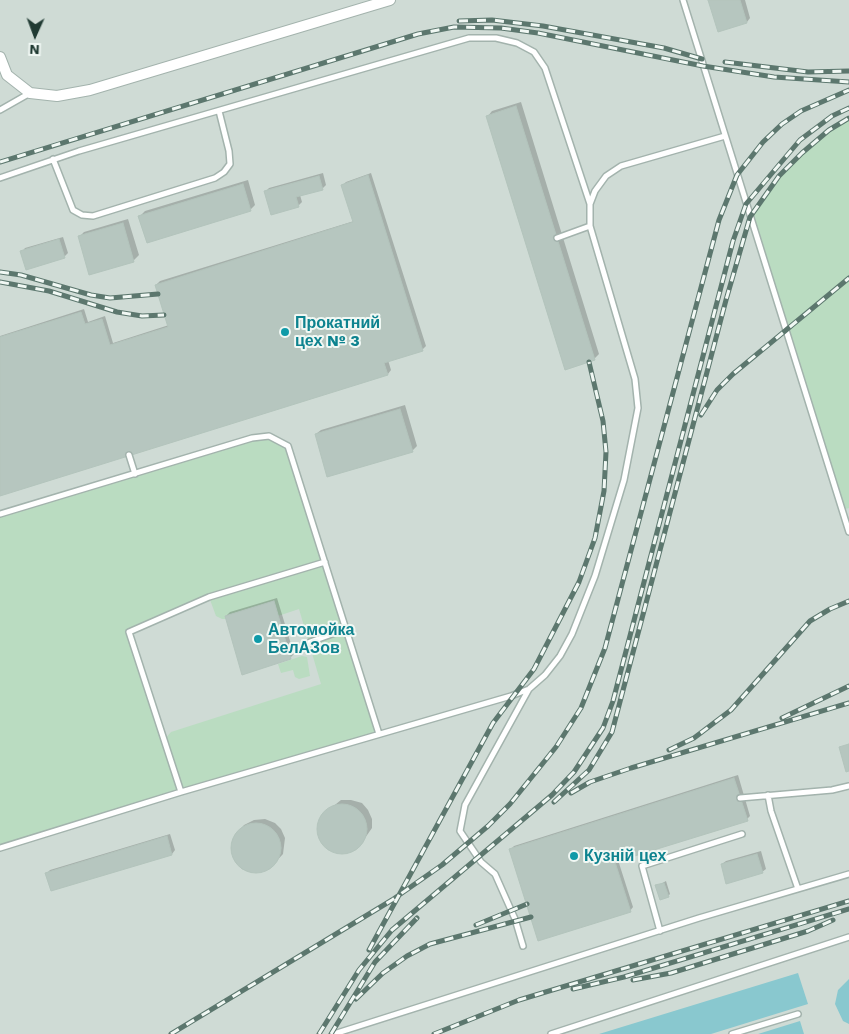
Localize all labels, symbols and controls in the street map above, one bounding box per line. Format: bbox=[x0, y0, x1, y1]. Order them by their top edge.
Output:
north arrow bbox=[10, 10, 60, 60]
text: N bbox=[29, 42, 40, 58]
place label: Прокатний цех № 3 bbox=[295, 313, 380, 351]
marker: Прокатний цех № 3 bbox=[279, 326, 291, 338]
place label: Автомойка БелАЗов bbox=[268, 620, 355, 658]
marker: Автомойка БелАЗов bbox=[252, 633, 264, 645]
place label: Кузній цех bbox=[584, 846, 666, 866]
marker: Кузній цех bbox=[568, 850, 580, 862]

